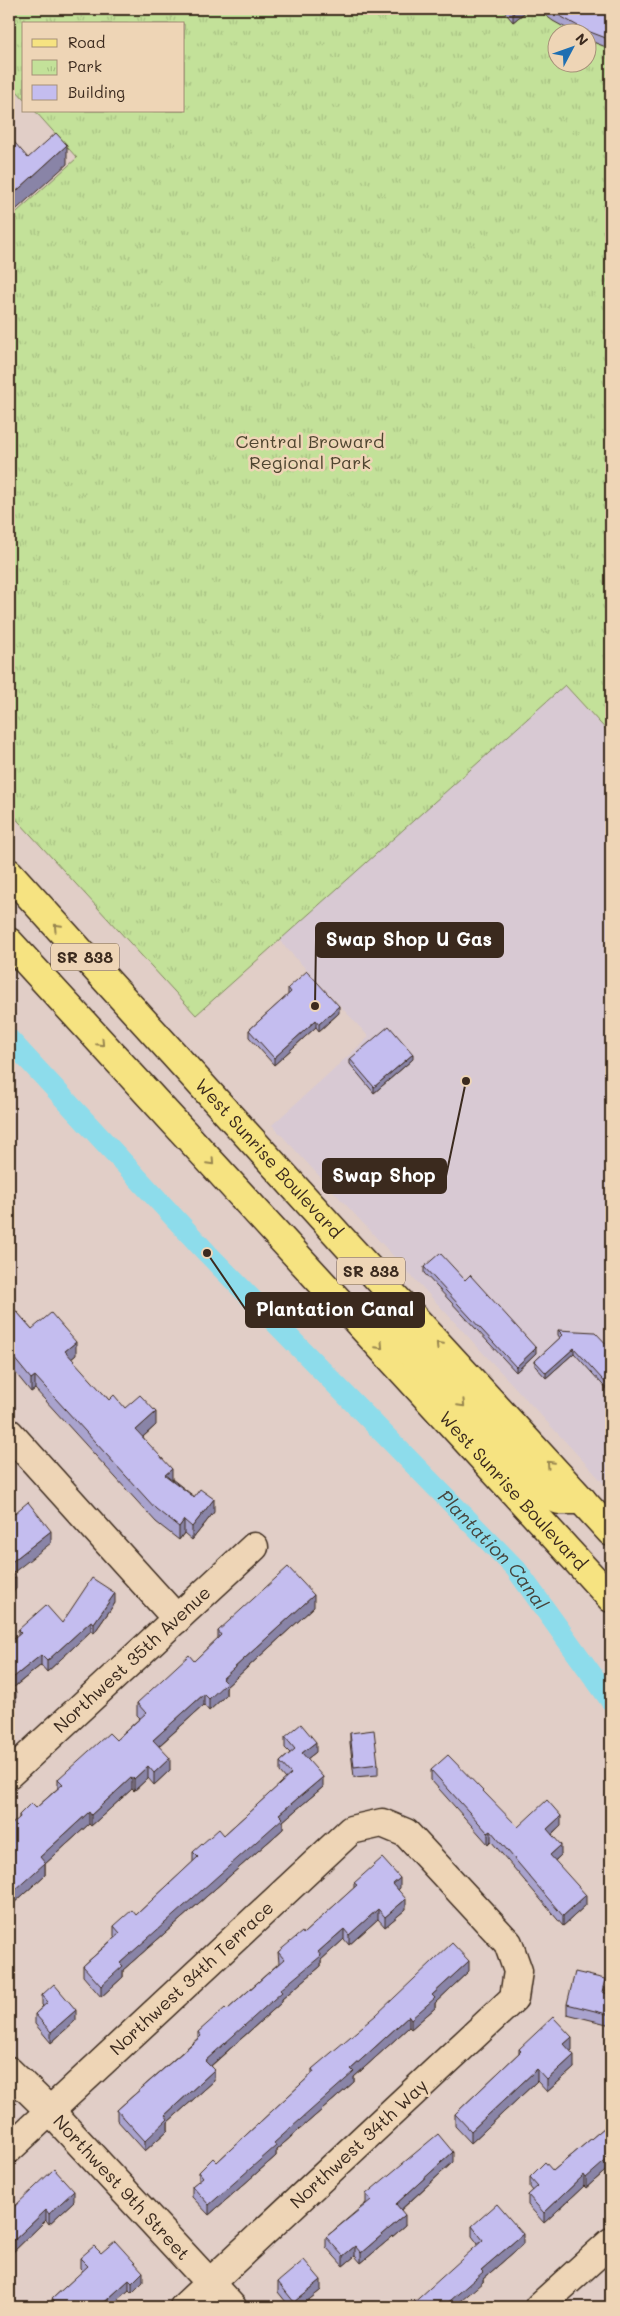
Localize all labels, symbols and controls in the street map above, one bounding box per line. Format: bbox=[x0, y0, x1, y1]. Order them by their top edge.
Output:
legend bbox=[22, 22, 185, 112]
north arrow bbox=[548, 22, 598, 72]
text: N bbox=[572, 29, 593, 49]
text: Road bbox=[68, 32, 105, 52]
text: Park bbox=[68, 56, 102, 76]
text: Building bbox=[68, 82, 125, 102]
park label: Central Broward Regional Park bbox=[236, 429, 384, 474]
callout: Swap Shop U Gas bbox=[316, 923, 503, 957]
one-way arrow bbox=[54, 924, 63, 933]
text: Swap Shop U Gas bbox=[326, 926, 492, 951]
road number: SR 838 bbox=[51, 944, 119, 970]
one-way arrow bbox=[95, 1037, 104, 1046]
street label: West Sunrise Boulevard bbox=[190, 1073, 348, 1243]
one-way arrow bbox=[205, 1157, 214, 1166]
callout: Swap Shop bbox=[323, 1159, 446, 1193]
text: Swap Shop bbox=[332, 1162, 436, 1187]
road number: SR 838 bbox=[337, 1258, 405, 1284]
callout: Plantation Canal bbox=[246, 1293, 424, 1327]
text: Plantation Canal bbox=[256, 1296, 414, 1321]
one-way arrow bbox=[374, 1341, 383, 1350]
one-way arrow bbox=[436, 1341, 445, 1350]
one-way arrow bbox=[456, 1398, 465, 1407]
street label: West Sunrise Boulevard bbox=[434, 1405, 593, 1575]
one-way arrow bbox=[547, 1460, 556, 1469]
water label: Plantation Canal bbox=[433, 1484, 554, 1615]
street label: Northwest 35th Avenue bbox=[48, 1580, 215, 1738]
street label: Northwest 34th Terrace bbox=[104, 1895, 278, 2060]
street label: Northwest 34th Way bbox=[284, 2073, 432, 2213]
street label: Northwest 9th Street bbox=[48, 2109, 196, 2265]

